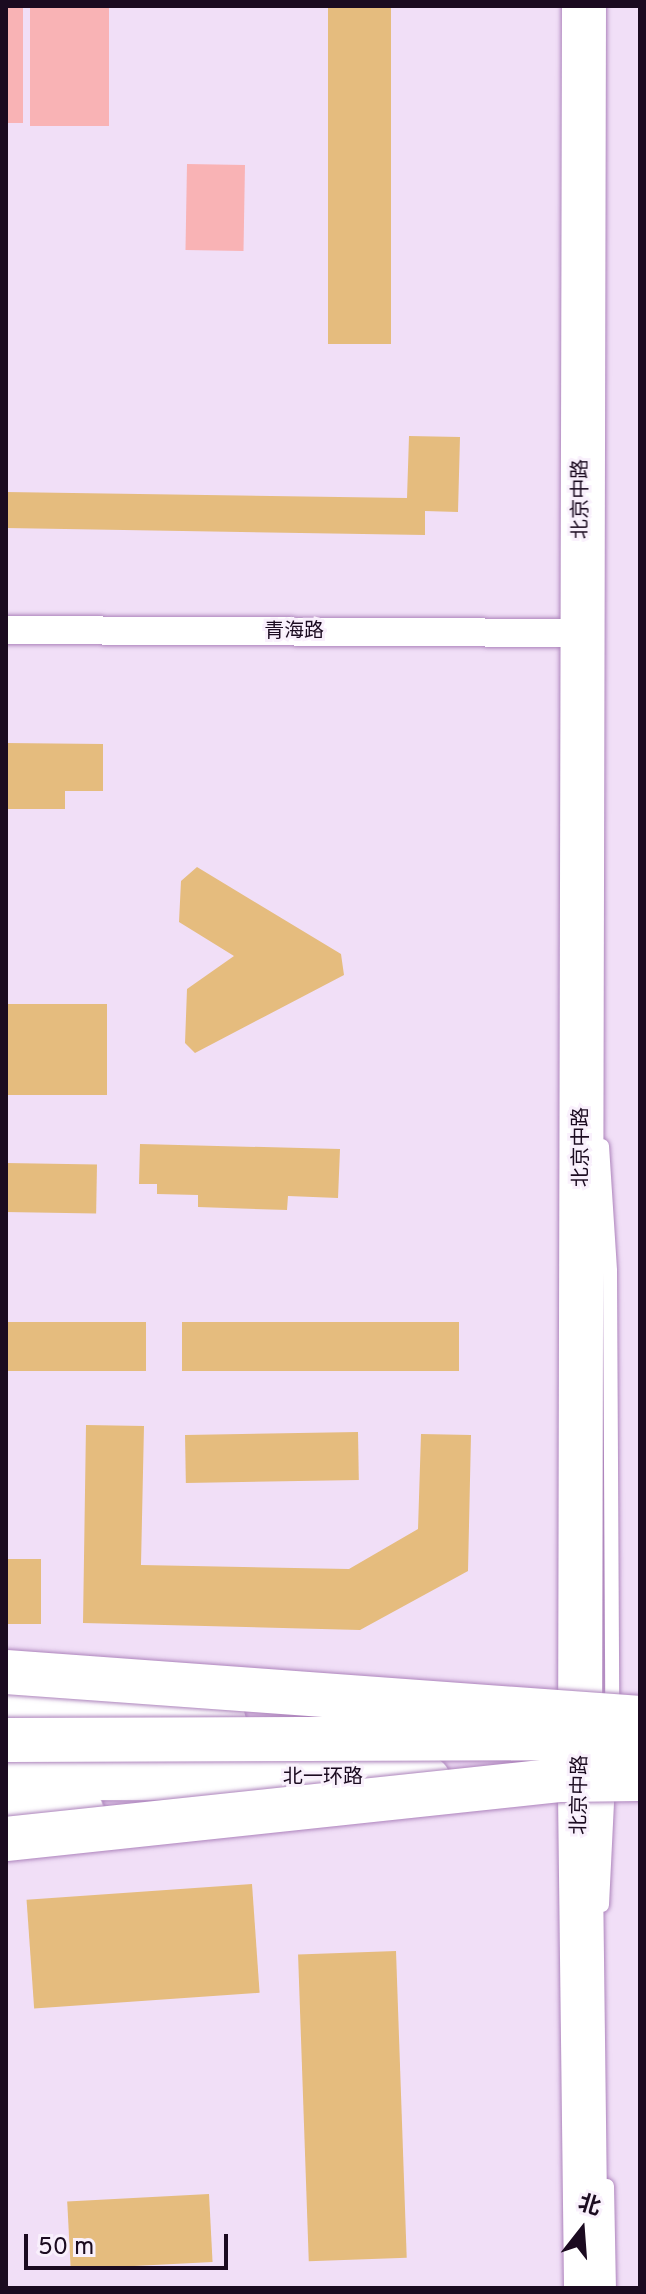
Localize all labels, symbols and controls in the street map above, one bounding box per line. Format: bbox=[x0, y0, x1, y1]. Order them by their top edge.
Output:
street label: 北京中路 bbox=[570, 459, 594, 539]
street label: 青海路 bbox=[264, 620, 324, 644]
street label: 北京中路 bbox=[570, 1107, 594, 1187]
street label: 北京中路 bbox=[568, 1755, 594, 1835]
street label: 北一环路 bbox=[283, 1766, 363, 1790]
north arrow bbox=[542, 2190, 622, 2270]
text: 北 bbox=[575, 2190, 604, 2223]
scale bar bbox=[28, 2218, 232, 2268]
text: 50 m bbox=[38, 2233, 94, 2263]

